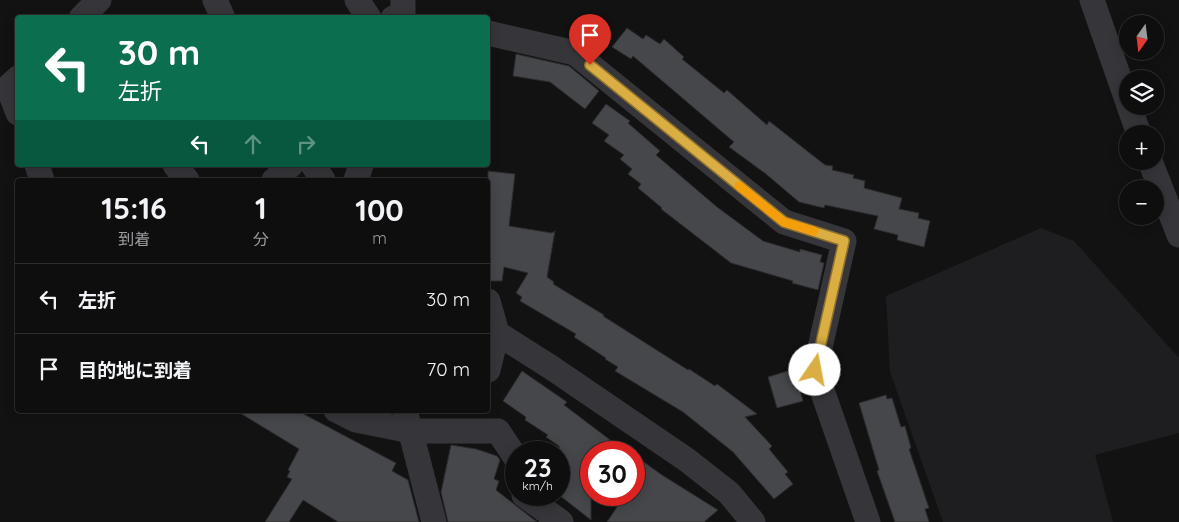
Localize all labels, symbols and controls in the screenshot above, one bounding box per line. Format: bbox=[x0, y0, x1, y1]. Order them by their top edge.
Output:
pin bbox=[569, 14, 611, 65]
north arrow bbox=[1119, 15, 1164, 60]
map controls bbox=[1119, 15, 1164, 225]
icon: arrive bbox=[576, 21, 604, 49]
text: 30 m bbox=[118, 30, 200, 74]
icon: left bbox=[35, 35, 100, 100]
button: layers bbox=[1119, 70, 1164, 115]
text: 左折 bbox=[118, 77, 162, 105]
button: + bbox=[1119, 125, 1164, 170]
icon: left bbox=[186, 130, 214, 158]
icon: ahead bbox=[239, 130, 267, 158]
icon: right bbox=[292, 130, 320, 158]
button: − bbox=[1119, 180, 1164, 225]
text: 15:16 bbox=[101, 189, 167, 227]
text: 1 bbox=[255, 189, 267, 227]
text: 100 bbox=[355, 191, 404, 229]
text: m bbox=[372, 228, 387, 248]
text: 到着 bbox=[118, 229, 150, 249]
text: 分 bbox=[253, 229, 269, 249]
icon: left bbox=[35, 285, 63, 313]
text: 30 m bbox=[426, 287, 470, 311]
text: 左折 bbox=[78, 288, 116, 312]
position arrow bbox=[788, 343, 840, 395]
icon: arrive bbox=[35, 355, 63, 383]
text: 70 m bbox=[426, 357, 470, 381]
text: 目的地に到着 bbox=[78, 358, 192, 382]
speed limit sign: 30 bbox=[580, 441, 645, 506]
text: 23 bbox=[524, 452, 551, 483]
text: km/h bbox=[522, 478, 553, 493]

